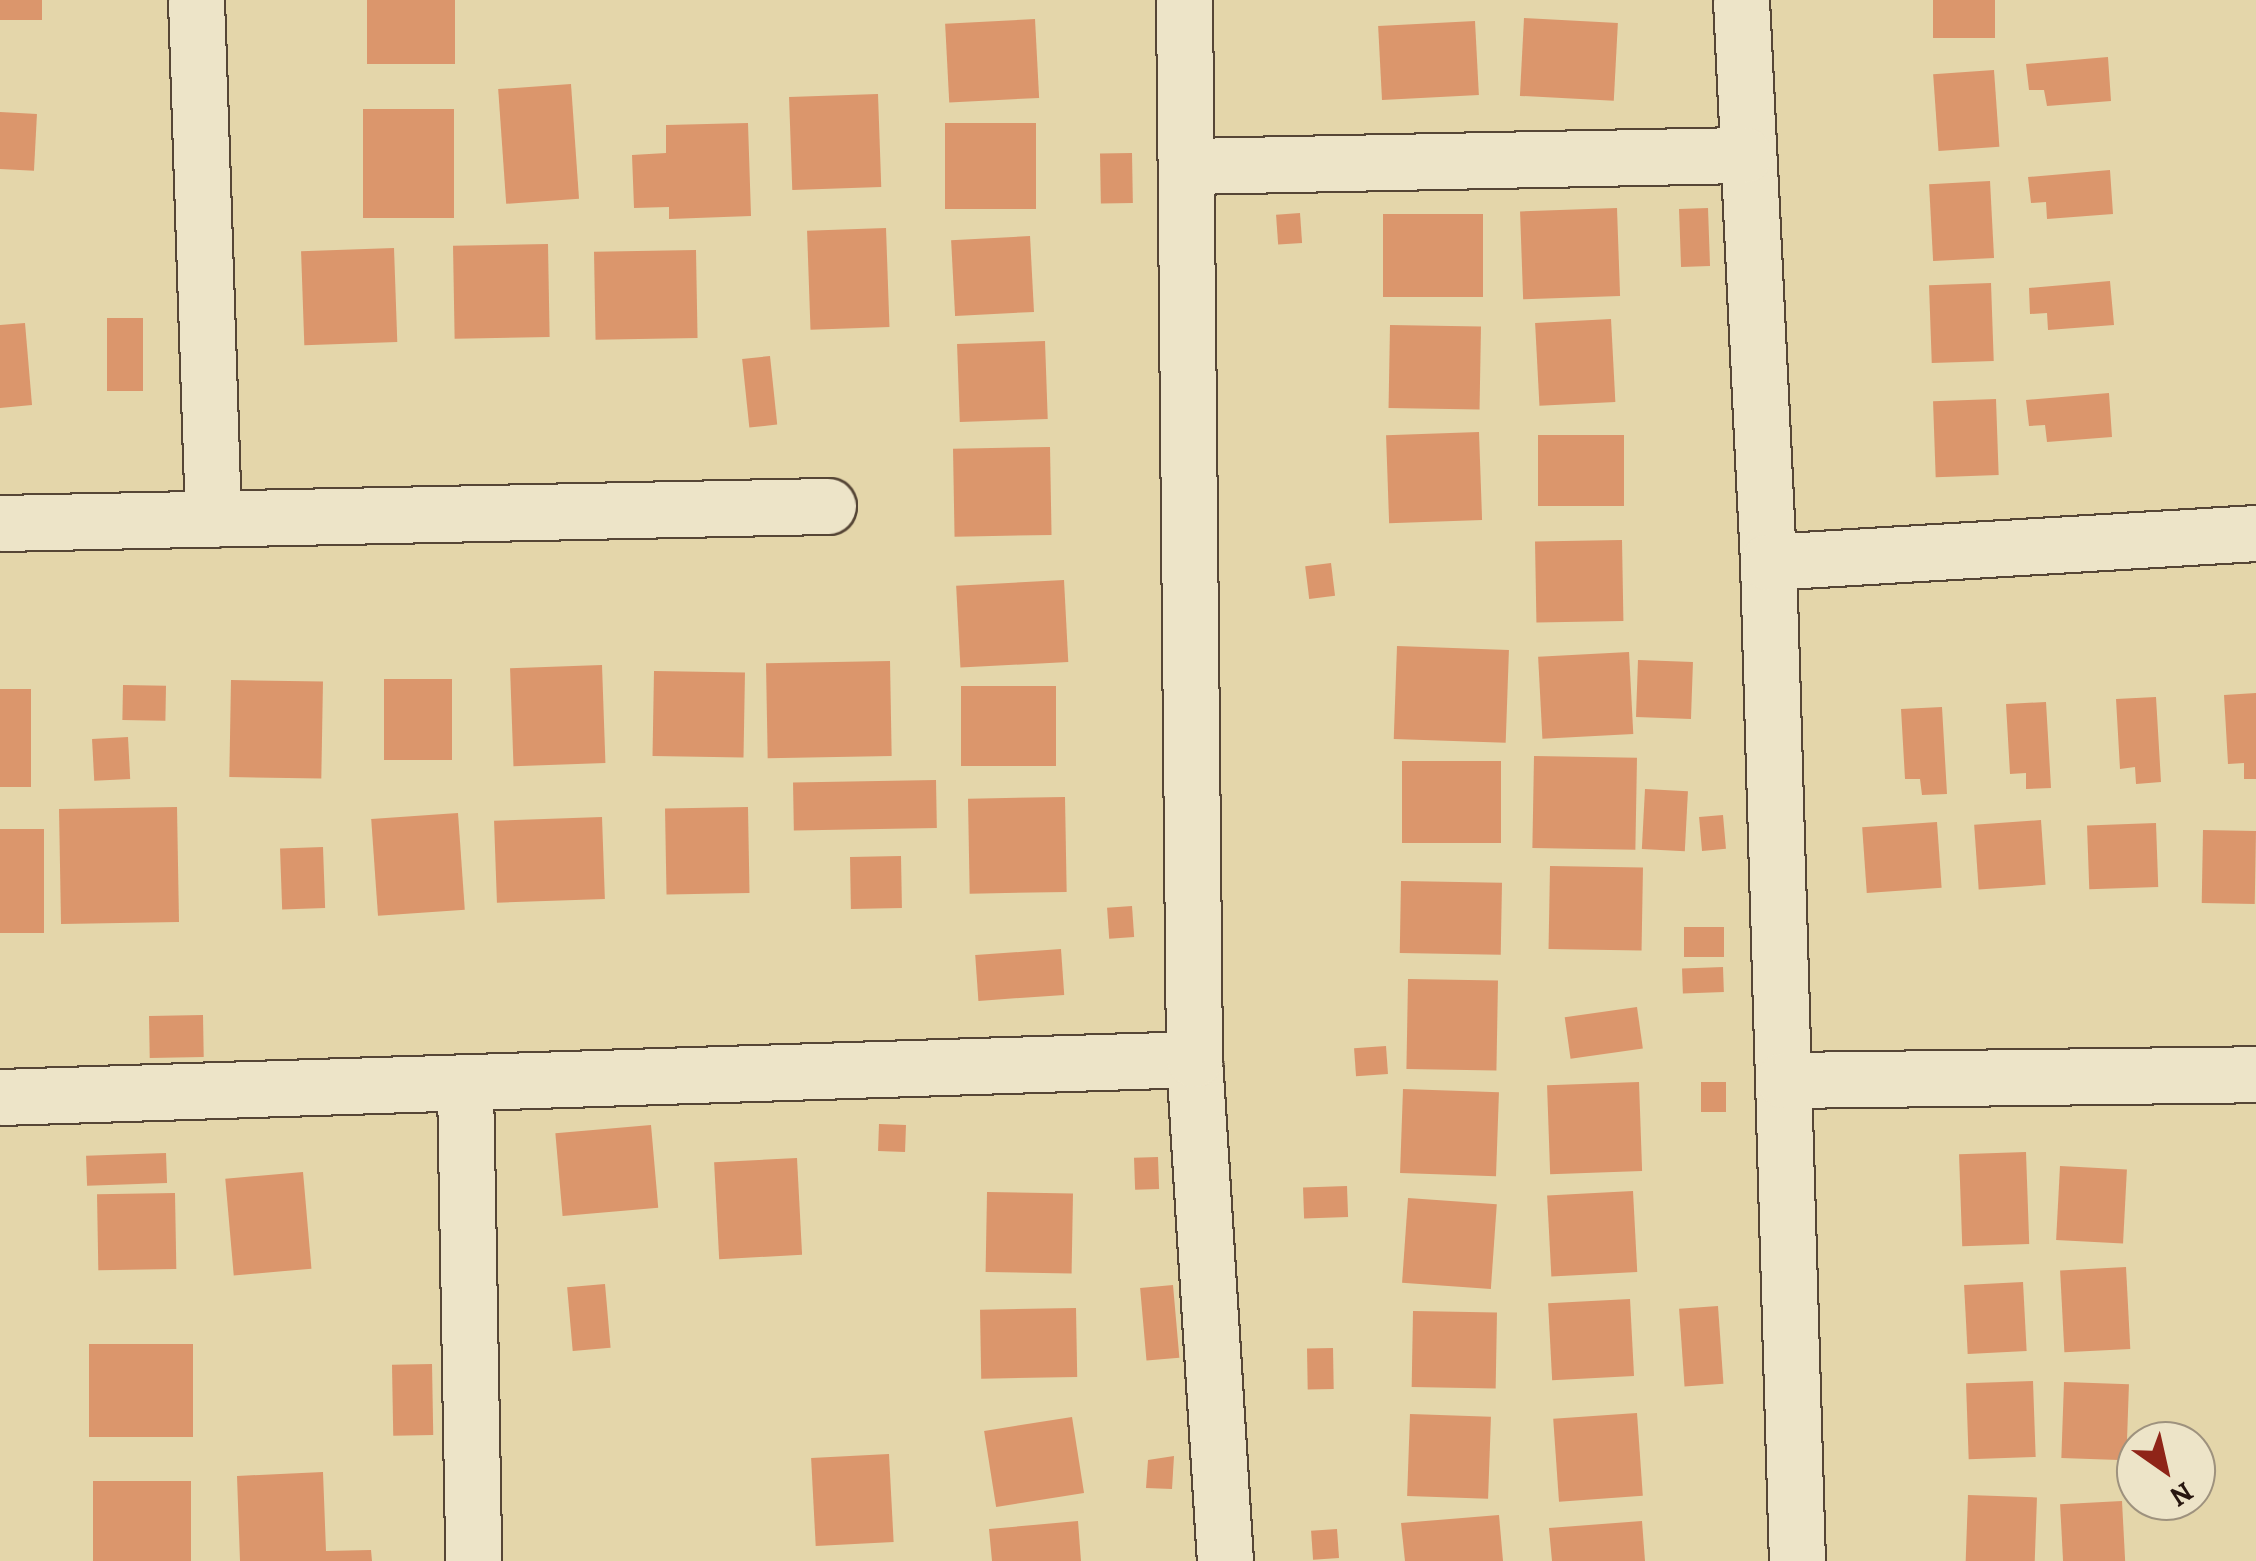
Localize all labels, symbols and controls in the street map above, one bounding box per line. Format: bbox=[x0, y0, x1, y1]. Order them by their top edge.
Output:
north arrow bbox=[2116, 1421, 2216, 1521]
text: N bbox=[2163, 1473, 2201, 1516]

